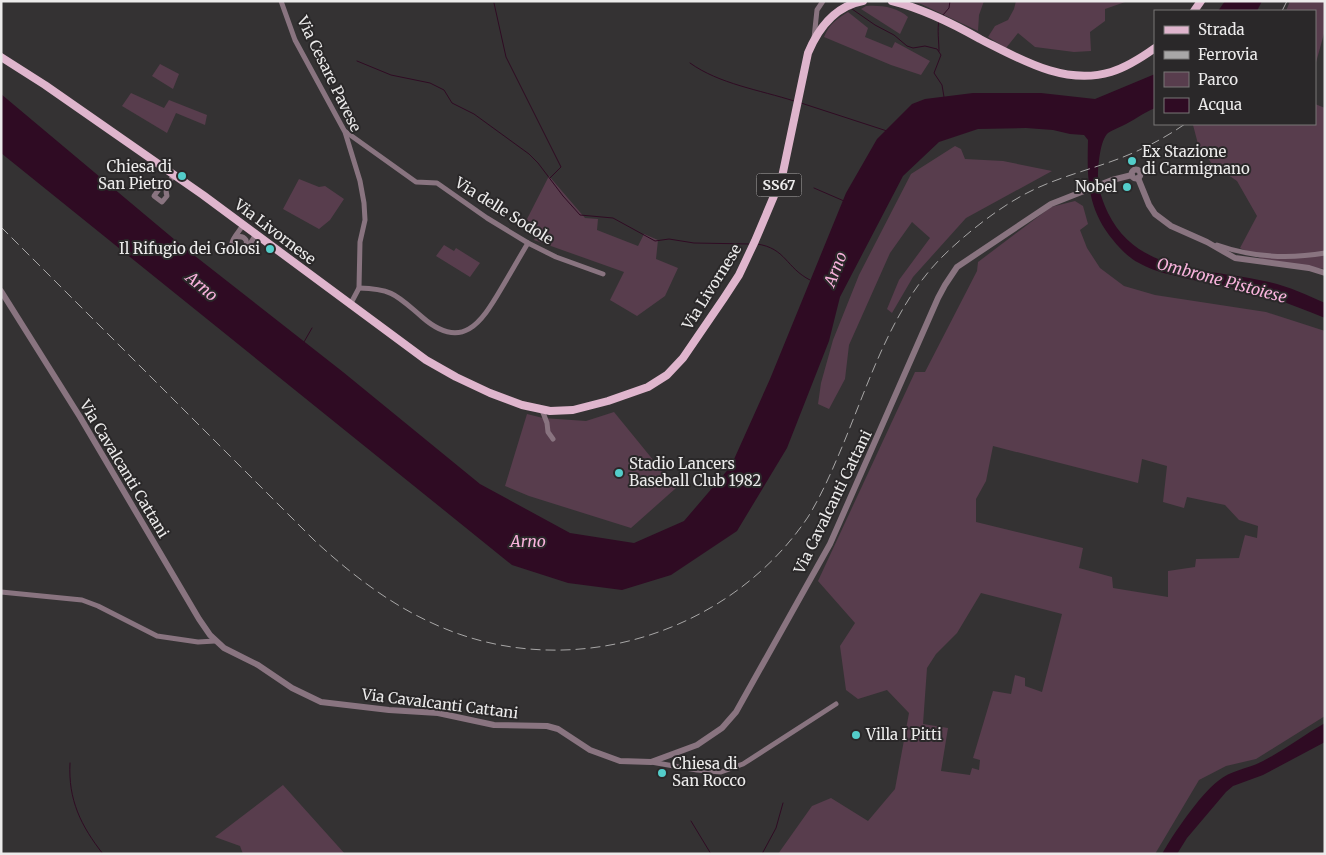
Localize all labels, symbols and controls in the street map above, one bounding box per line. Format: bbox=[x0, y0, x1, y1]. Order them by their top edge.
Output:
legend bbox=[1154, 10, 1316, 125]
street label: Via Cesare Pavese bbox=[293, 12, 366, 135]
text: Strada bbox=[1198, 20, 1245, 39]
text: Ferrovia bbox=[1198, 45, 1258, 64]
text: Parco bbox=[1198, 70, 1238, 89]
text: Acqua bbox=[1197, 95, 1242, 114]
place label: Ex Stazione di Carmignano bbox=[1142, 142, 1250, 178]
marker: Ex Stazione di Carmignano bbox=[1126, 155, 1138, 167]
place label: Chiesa di San Pietro bbox=[98, 157, 172, 193]
marker: Chiesa di San Pietro bbox=[176, 170, 188, 182]
street label: Via delle Sodole bbox=[451, 172, 557, 249]
road number: SS67 bbox=[756, 174, 802, 196]
place label: Nobel bbox=[1075, 177, 1117, 196]
marker: Nobel bbox=[1121, 181, 1133, 193]
street label: Via Livornese bbox=[230, 194, 320, 269]
place label: Il Rifugio dei Golosi bbox=[119, 239, 260, 258]
street label: Via Livornese bbox=[677, 240, 745, 334]
marker: Il Rifugio dei Golosi bbox=[264, 243, 276, 255]
water label: Arno bbox=[818, 249, 851, 291]
water label: Ombrone Pistoiese bbox=[1155, 253, 1289, 307]
water label: Arno bbox=[180, 266, 222, 305]
street label: Via Cavalcanti Cattani bbox=[75, 396, 173, 541]
street label: Via Cavalcanti Cattani bbox=[789, 427, 876, 578]
place label: Stadio Lancers Baseball Club 1982 bbox=[629, 454, 761, 490]
marker: Stadio Lancers Baseball Club 1982 bbox=[613, 467, 625, 479]
water label: Arno bbox=[508, 531, 546, 551]
street label: Via Cavalcanti Cattani bbox=[360, 684, 520, 723]
place label: Villa I Pitti bbox=[865, 725, 942, 744]
marker: Villa I Pitti bbox=[850, 729, 862, 741]
place label: Chiesa di San Rocco bbox=[672, 754, 746, 790]
marker: Chiesa di San Rocco bbox=[656, 767, 668, 779]

